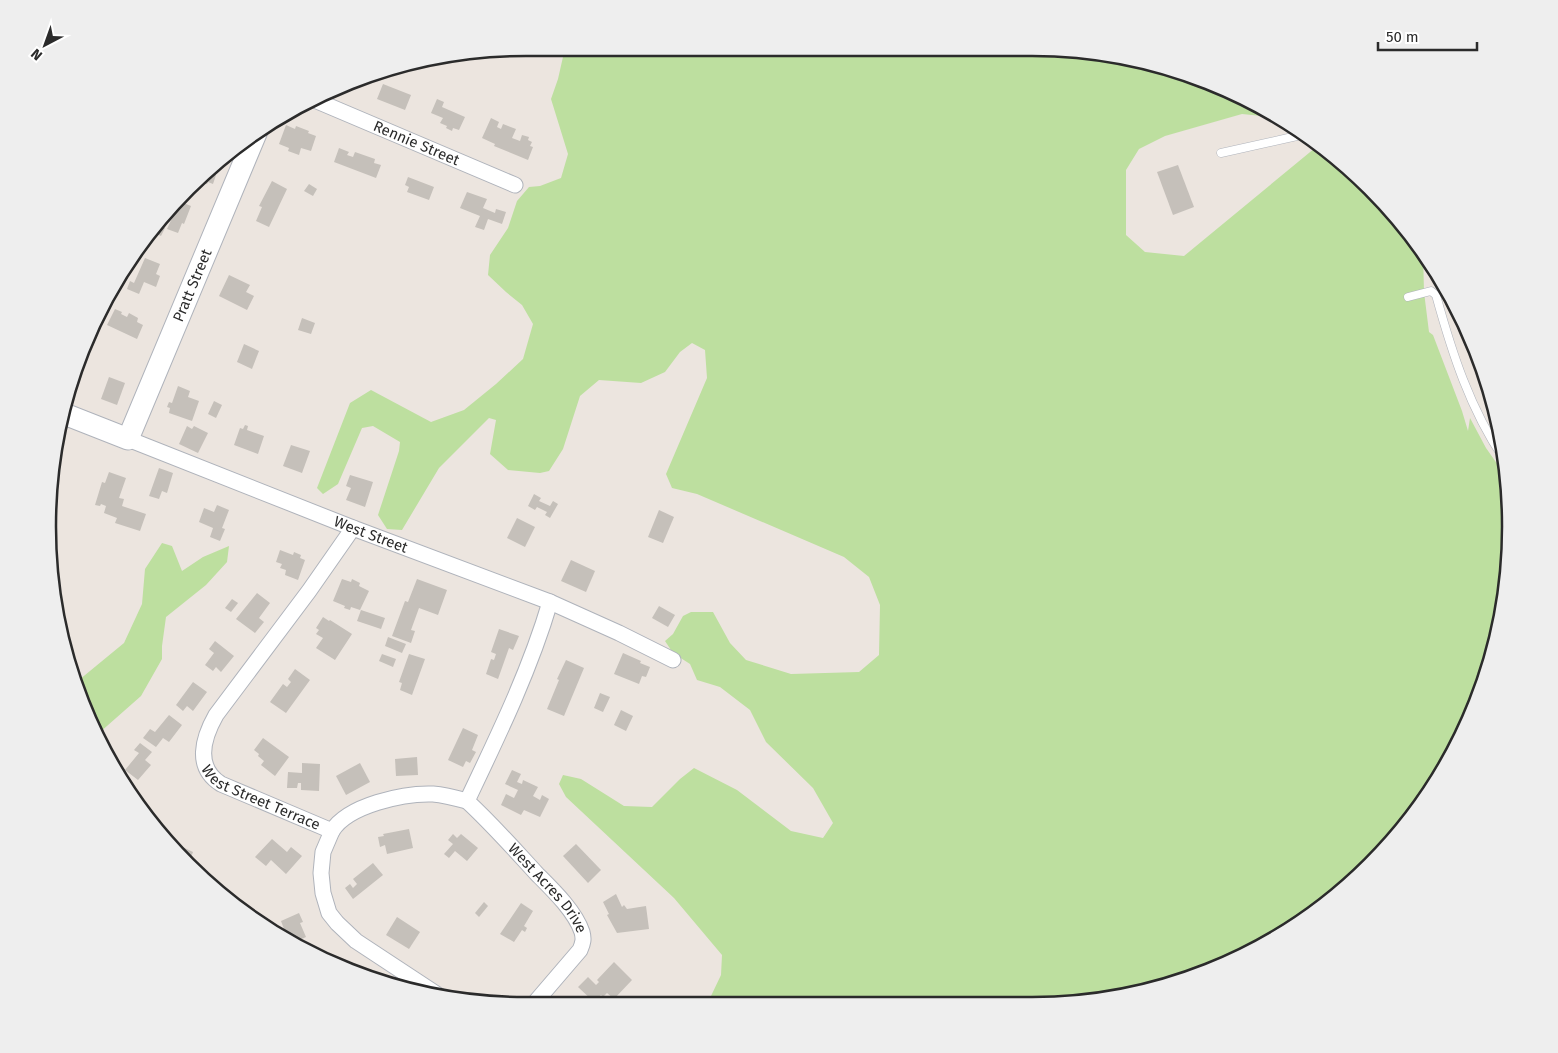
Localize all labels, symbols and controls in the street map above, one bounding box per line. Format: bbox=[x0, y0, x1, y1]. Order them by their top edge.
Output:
north arrow bbox=[20, 20, 70, 70]
scale bar bbox=[1378, 20, 1477, 52]
text: 50 m bbox=[1386, 28, 1419, 46]
text: N bbox=[28, 45, 46, 64]
street label: Rennie Street bbox=[371, 117, 463, 170]
street label: Pratt Street bbox=[169, 246, 216, 325]
street label: West Street bbox=[331, 512, 411, 557]
street label: West Street Terrace bbox=[197, 762, 323, 834]
street label: West Acres Drive bbox=[504, 840, 590, 936]

